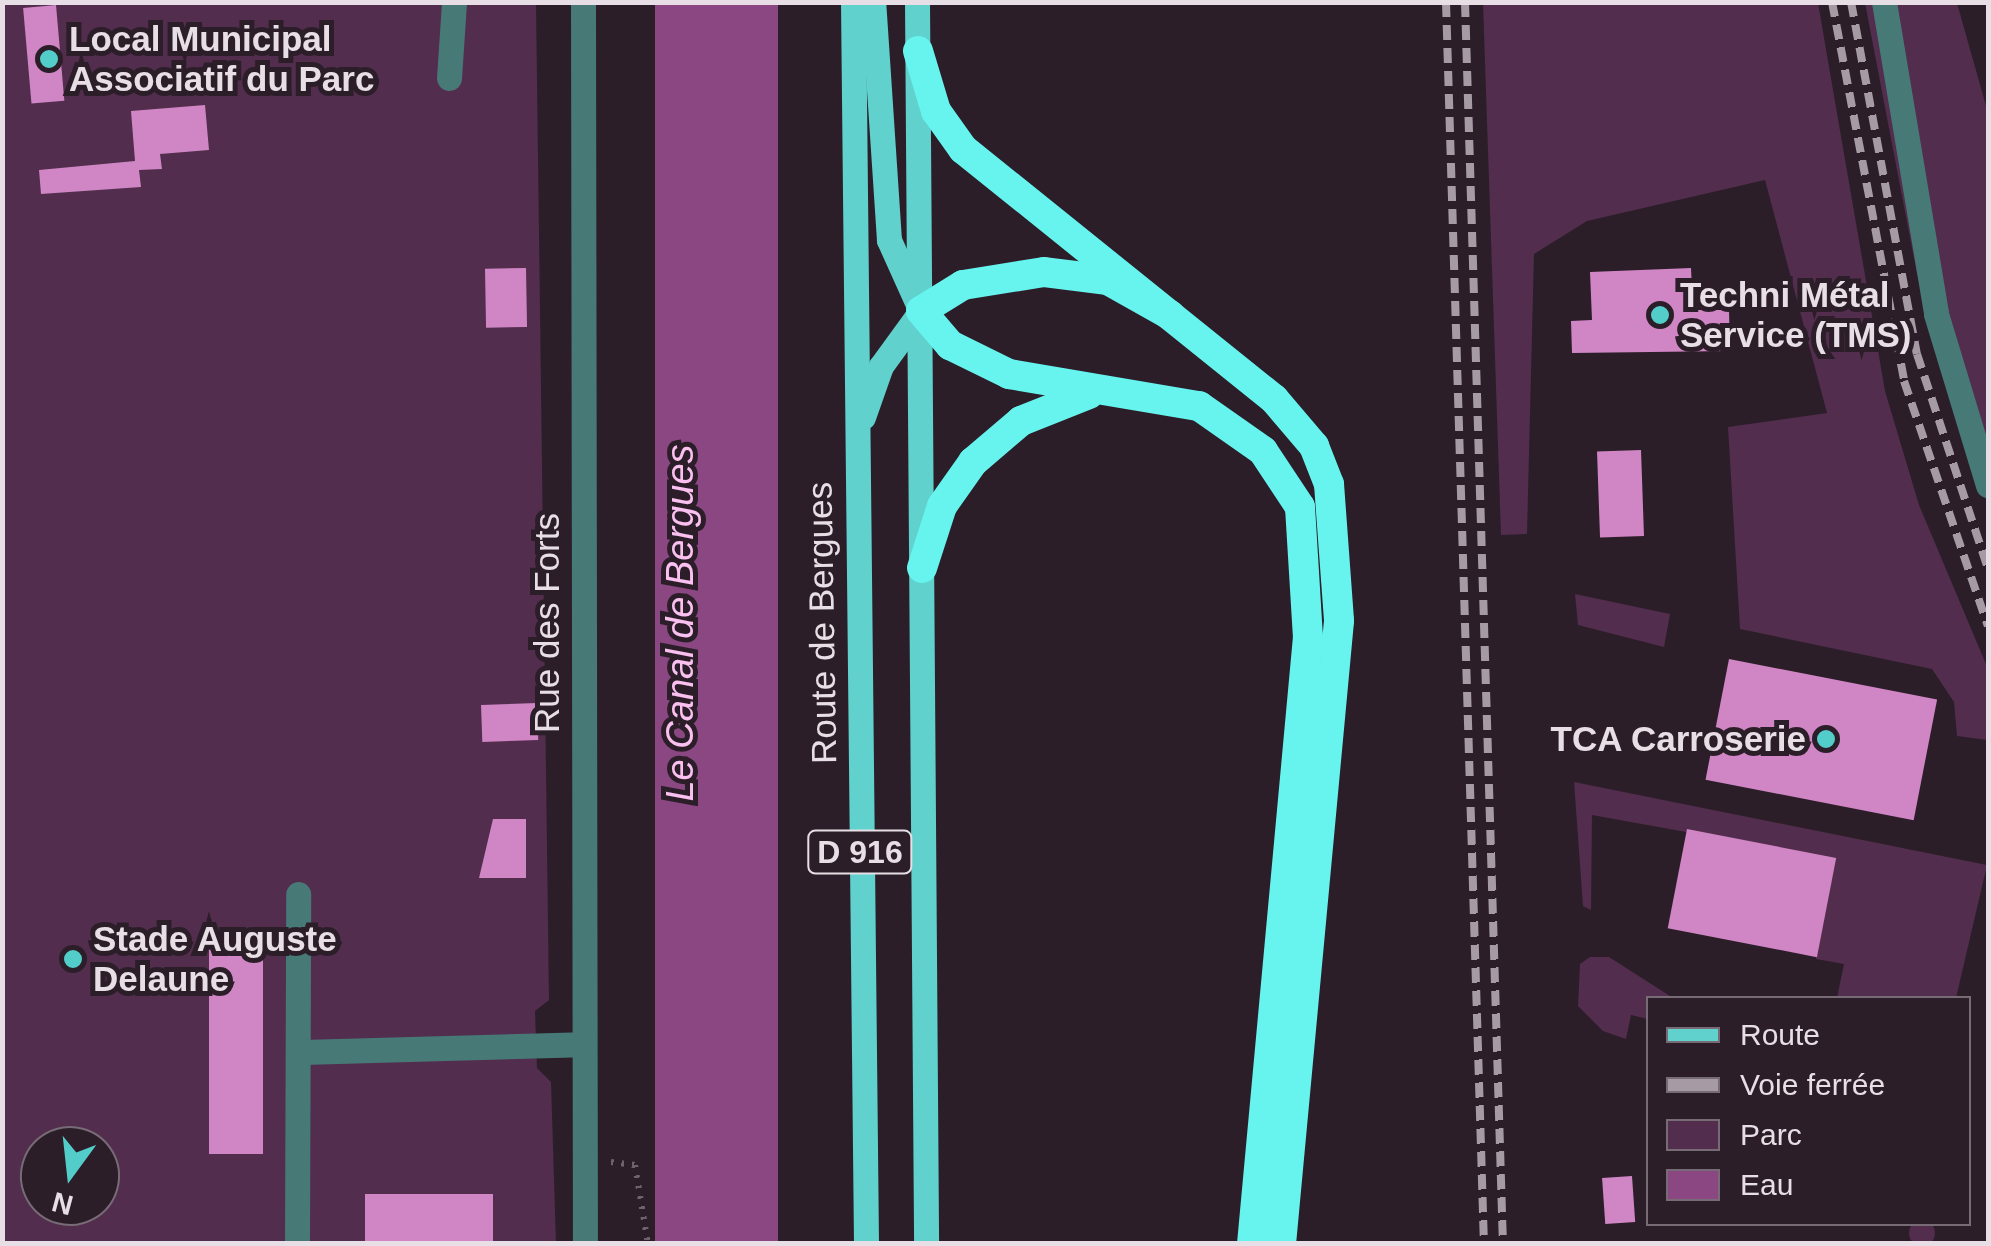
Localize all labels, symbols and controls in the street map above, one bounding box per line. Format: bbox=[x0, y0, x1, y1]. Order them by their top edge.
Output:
place label: Local Municipal Associatif du Parc bbox=[69, 18, 374, 100]
marker: Local Municipal Associatif du Parc bbox=[38, 48, 60, 70]
place label: Techni Métal Service (TMS) bbox=[1680, 274, 1911, 356]
marker: Techni Métal Service (TMS) bbox=[1649, 304, 1671, 326]
water label: Le Canal de Bergues bbox=[658, 444, 704, 802]
street label: Route de Bergues bbox=[799, 482, 845, 764]
street label: Rue des Forts bbox=[526, 513, 568, 733]
place label: TCA Carroserie bbox=[1549, 718, 1806, 760]
marker: TCA Carroserie bbox=[1815, 728, 1837, 750]
road number: D 916 bbox=[805, 825, 915, 879]
place label: Stade Auguste Delaune bbox=[93, 918, 338, 1000]
marker: Stade Auguste Delaune bbox=[62, 948, 84, 970]
legend bbox=[1646, 996, 1971, 1226]
text: Route bbox=[1740, 1018, 1820, 1051]
text: Voie ferrée bbox=[1740, 1068, 1885, 1101]
text: Parc bbox=[1740, 1118, 1802, 1151]
north arrow bbox=[20, 1126, 120, 1226]
text: Eau bbox=[1740, 1168, 1793, 1201]
text: N bbox=[49, 1186, 76, 1221]

